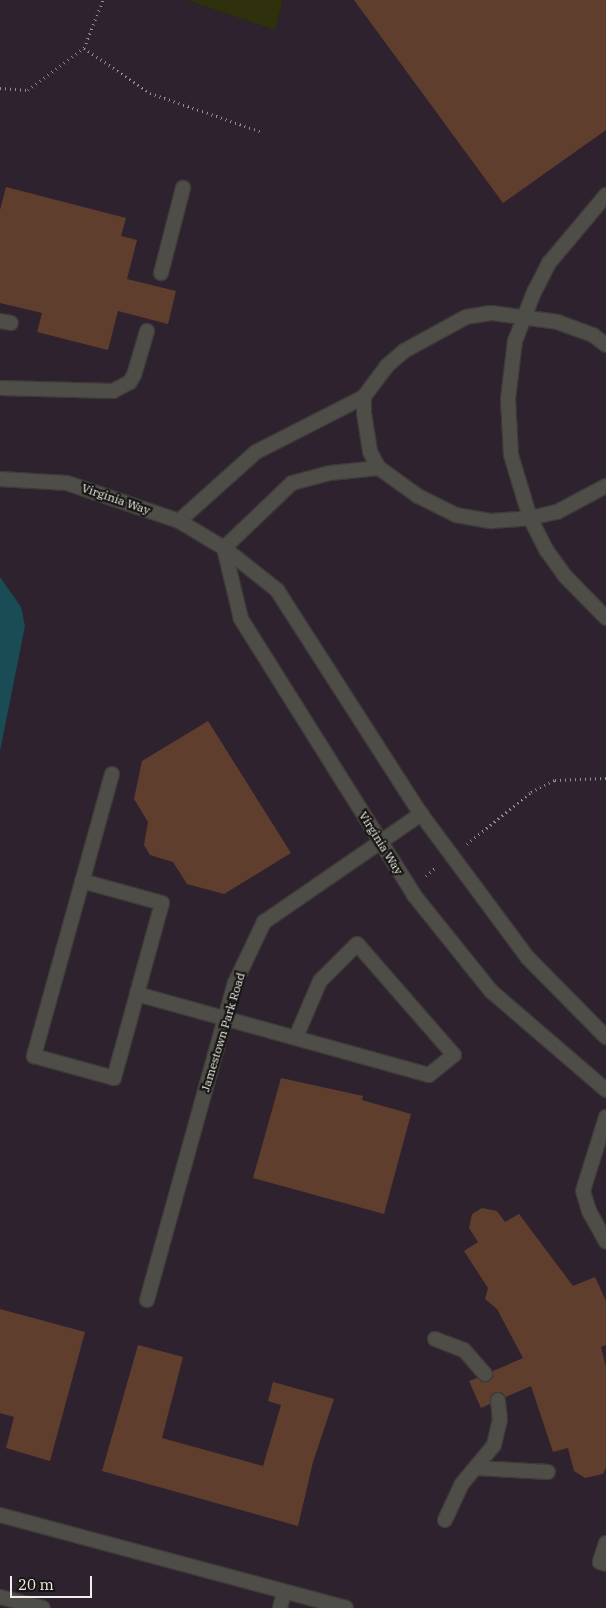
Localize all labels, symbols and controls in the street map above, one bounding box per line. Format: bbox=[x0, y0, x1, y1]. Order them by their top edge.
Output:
street label: Virginia Way bbox=[80, 481, 152, 517]
street label: Virginia Way bbox=[356, 809, 406, 877]
street label: Jamestown Park Road bbox=[198, 971, 248, 1093]
scale bar bbox=[12, 1566, 95, 1598]
text: 20 m bbox=[18, 1575, 54, 1594]

